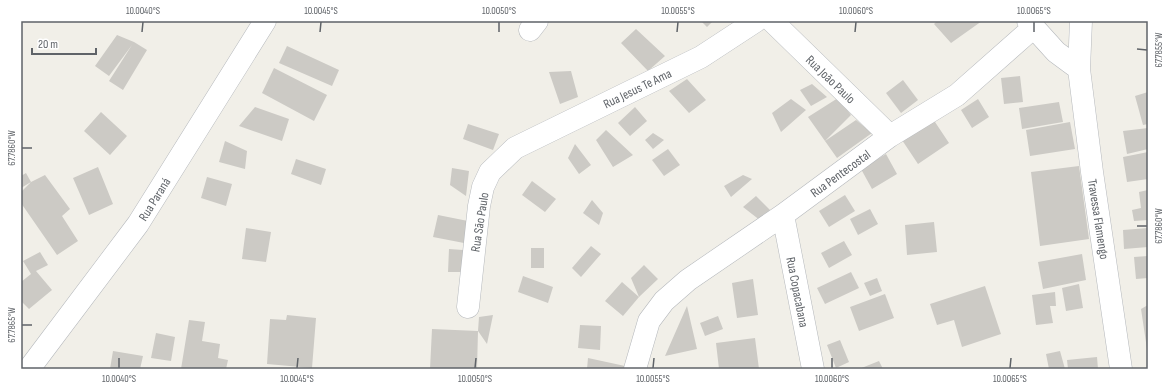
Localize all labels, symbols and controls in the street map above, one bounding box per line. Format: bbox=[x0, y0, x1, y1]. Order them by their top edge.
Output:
text: 10.0040°S bbox=[126, 5, 160, 17]
text: 10.0045°S bbox=[304, 5, 338, 17]
text: 10.0050°S bbox=[482, 5, 516, 17]
text: 10.0055°S bbox=[661, 5, 695, 17]
text: 10.0060°S bbox=[839, 5, 873, 17]
text: 10.0065°S bbox=[1017, 5, 1051, 17]
scale bar bbox=[32, 30, 96, 56]
text: 67.7855°W bbox=[1153, 32, 1165, 67]
text: 20 m bbox=[38, 37, 58, 52]
street label: Rua João Paulo bbox=[802, 52, 858, 107]
street label: Rua Jesus Te Ama bbox=[601, 65, 674, 112]
text: 67.7860°W bbox=[6, 130, 18, 166]
street label: Rua Pentecostal bbox=[807, 147, 874, 201]
street label: Rua Paraná bbox=[135, 175, 174, 224]
street label: Travessa Flamengo bbox=[1084, 178, 1112, 260]
street label: Rua São Paulo bbox=[467, 191, 493, 253]
text: 67.7860°W bbox=[1153, 208, 1165, 244]
street label: Rua Copacabana bbox=[782, 256, 812, 329]
text: 67.7865°W bbox=[6, 307, 18, 343]
text: 10.0040°S bbox=[102, 373, 136, 385]
text: 10.0045°S bbox=[280, 373, 314, 385]
text: 10.0050°S bbox=[458, 373, 492, 385]
text: 10.0055°S bbox=[636, 373, 670, 385]
text: 10.0060°S bbox=[815, 373, 849, 385]
text: 10.0065°S bbox=[993, 373, 1027, 385]

